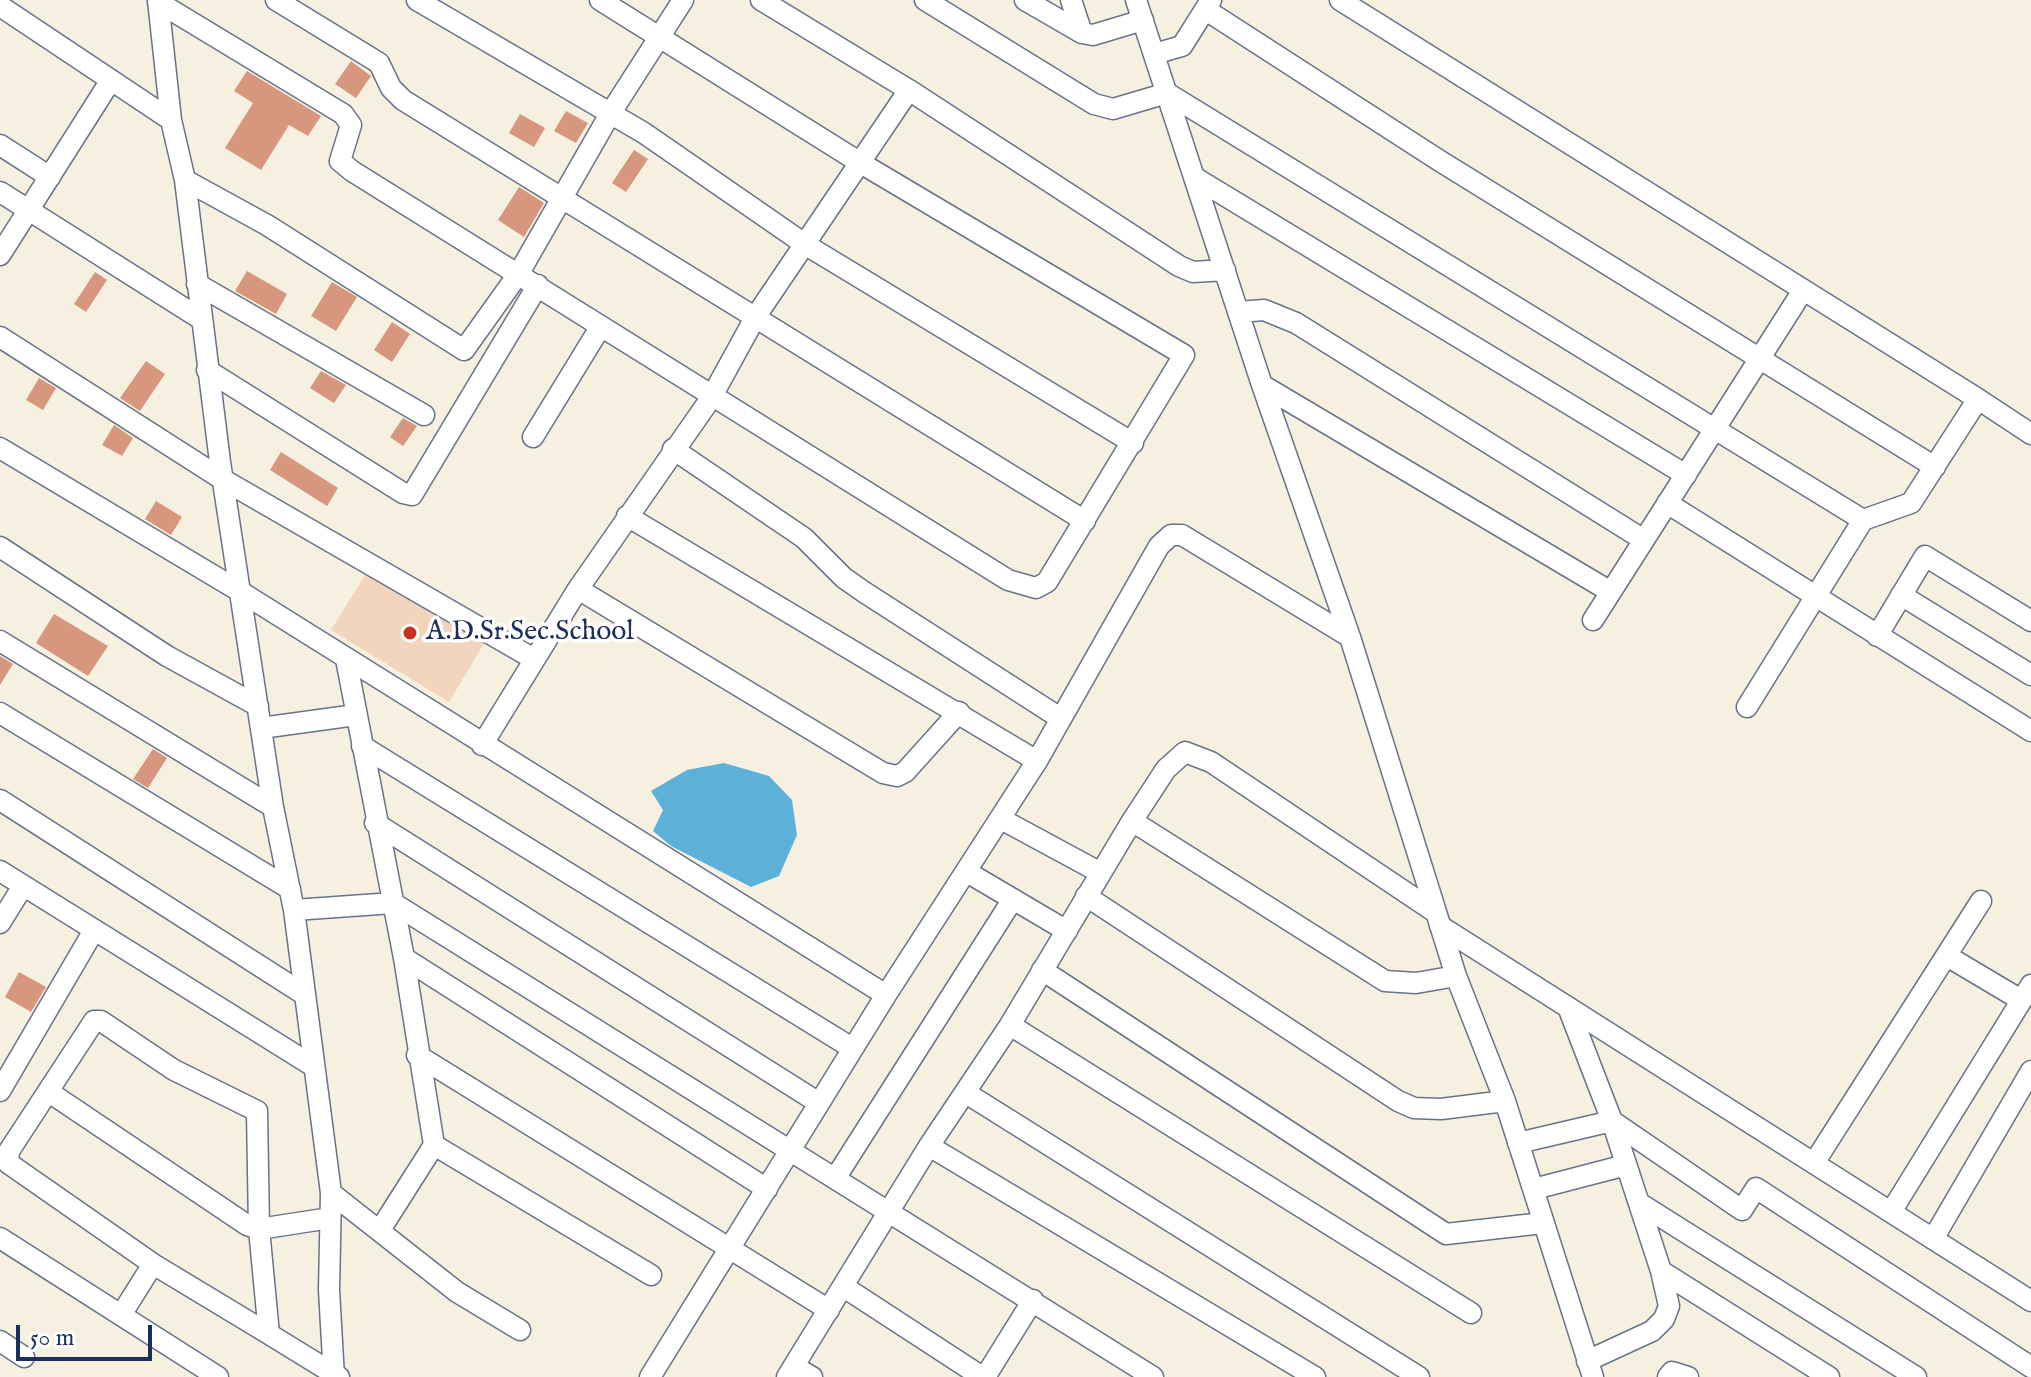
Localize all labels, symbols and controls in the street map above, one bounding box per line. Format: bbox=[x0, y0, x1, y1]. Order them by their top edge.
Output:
place label: A.D.Sr.Sec.School bbox=[426, 616, 634, 650]
marker: A.D.Sr.Sec.School bbox=[401, 624, 419, 642]
scale bar bbox=[20, 1309, 156, 1359]
text: 50 m bbox=[30, 1323, 74, 1354]

